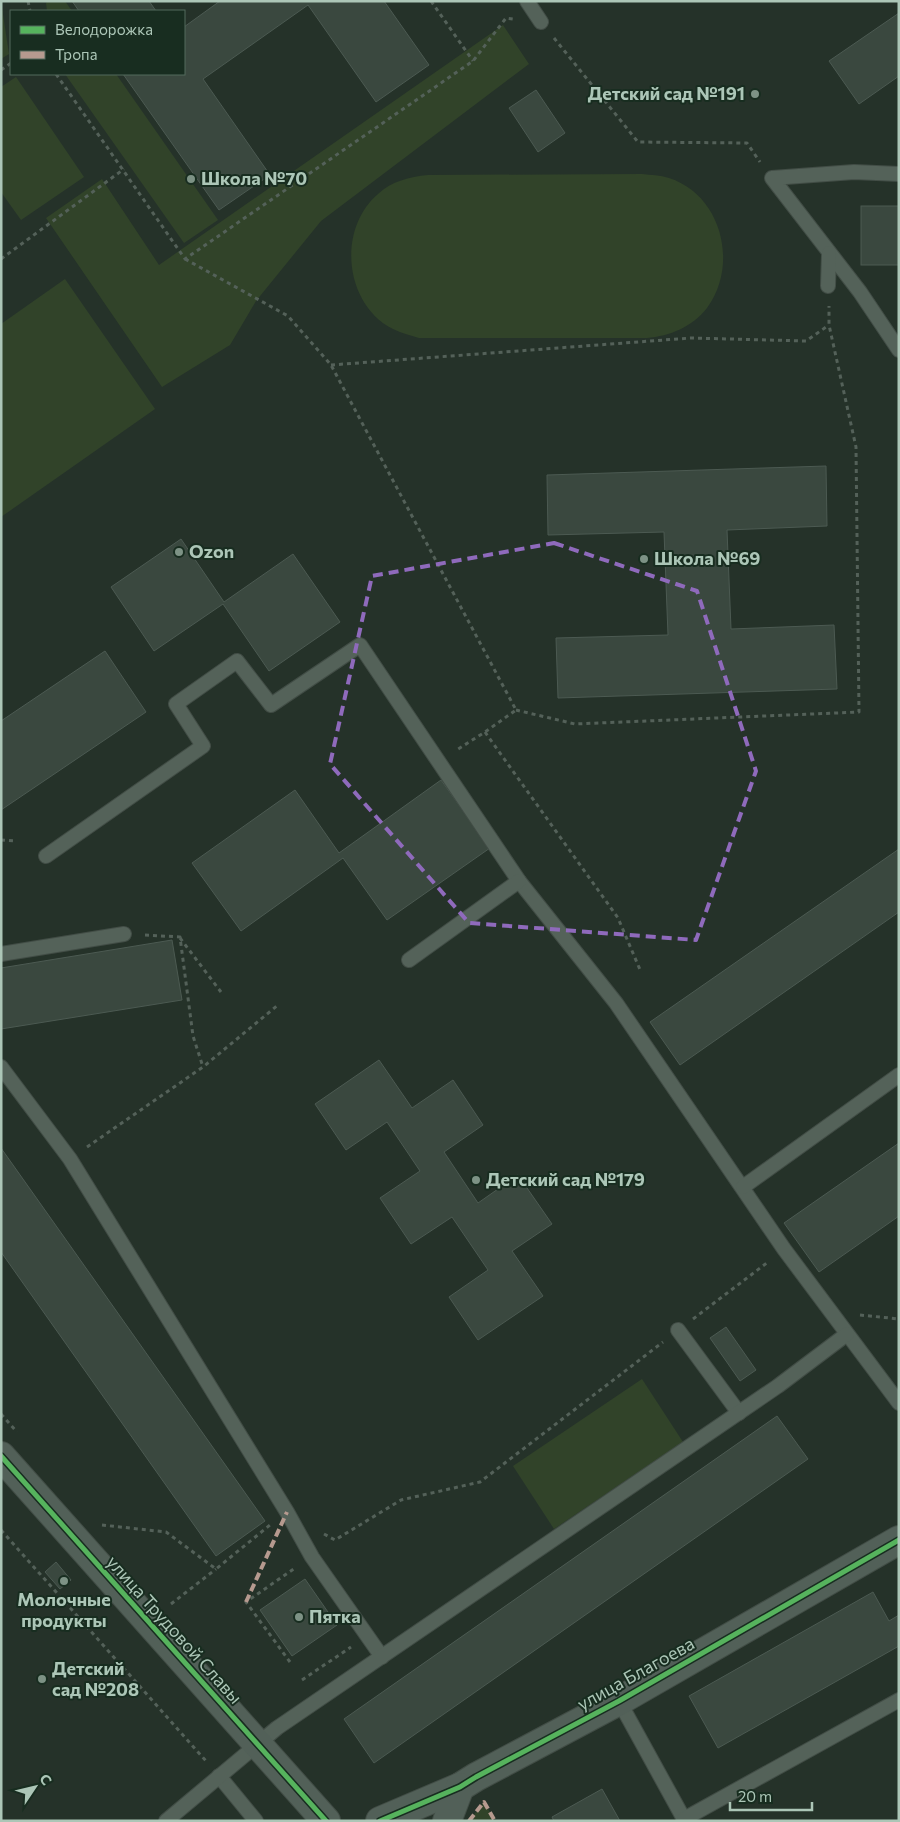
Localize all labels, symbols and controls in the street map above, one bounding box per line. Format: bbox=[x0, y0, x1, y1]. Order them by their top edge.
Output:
legend bbox=[10, 10, 185, 75]
text: Велодорожка bbox=[55, 20, 153, 38]
text: Тропа bbox=[55, 45, 97, 63]
place label: Детский сад №191 bbox=[588, 82, 745, 104]
marker: Детский сад №191 bbox=[749, 88, 761, 100]
place label: Школа №70 bbox=[201, 167, 307, 189]
marker: Школа №70 bbox=[185, 173, 197, 185]
place label: Ozon bbox=[189, 540, 234, 562]
marker: Ozon bbox=[173, 546, 185, 558]
place label: Школа №69 bbox=[654, 547, 760, 569]
marker: Школа №69 bbox=[638, 553, 650, 565]
place label: Детский сад №179 bbox=[486, 1168, 645, 1190]
marker: Детский сад №179 bbox=[470, 1174, 482, 1186]
street label: улица Трудовой Славы bbox=[102, 1551, 247, 1708]
marker: Молочные продукты bbox=[58, 1575, 70, 1587]
place label: Молочные продукты bbox=[17, 1588, 111, 1631]
place label: Пятка bbox=[309, 1605, 361, 1627]
marker: Пятка bbox=[293, 1611, 305, 1623]
street label: улица Благоева bbox=[573, 1632, 698, 1714]
place label: Детский сад №208 bbox=[52, 1657, 139, 1700]
marker: Детский сад №208 bbox=[36, 1673, 48, 1685]
north arrow bbox=[10, 1762, 60, 1812]
text: С bbox=[36, 1770, 56, 1788]
scale bar bbox=[730, 1780, 812, 1812]
text: 20 m bbox=[738, 1787, 772, 1805]

